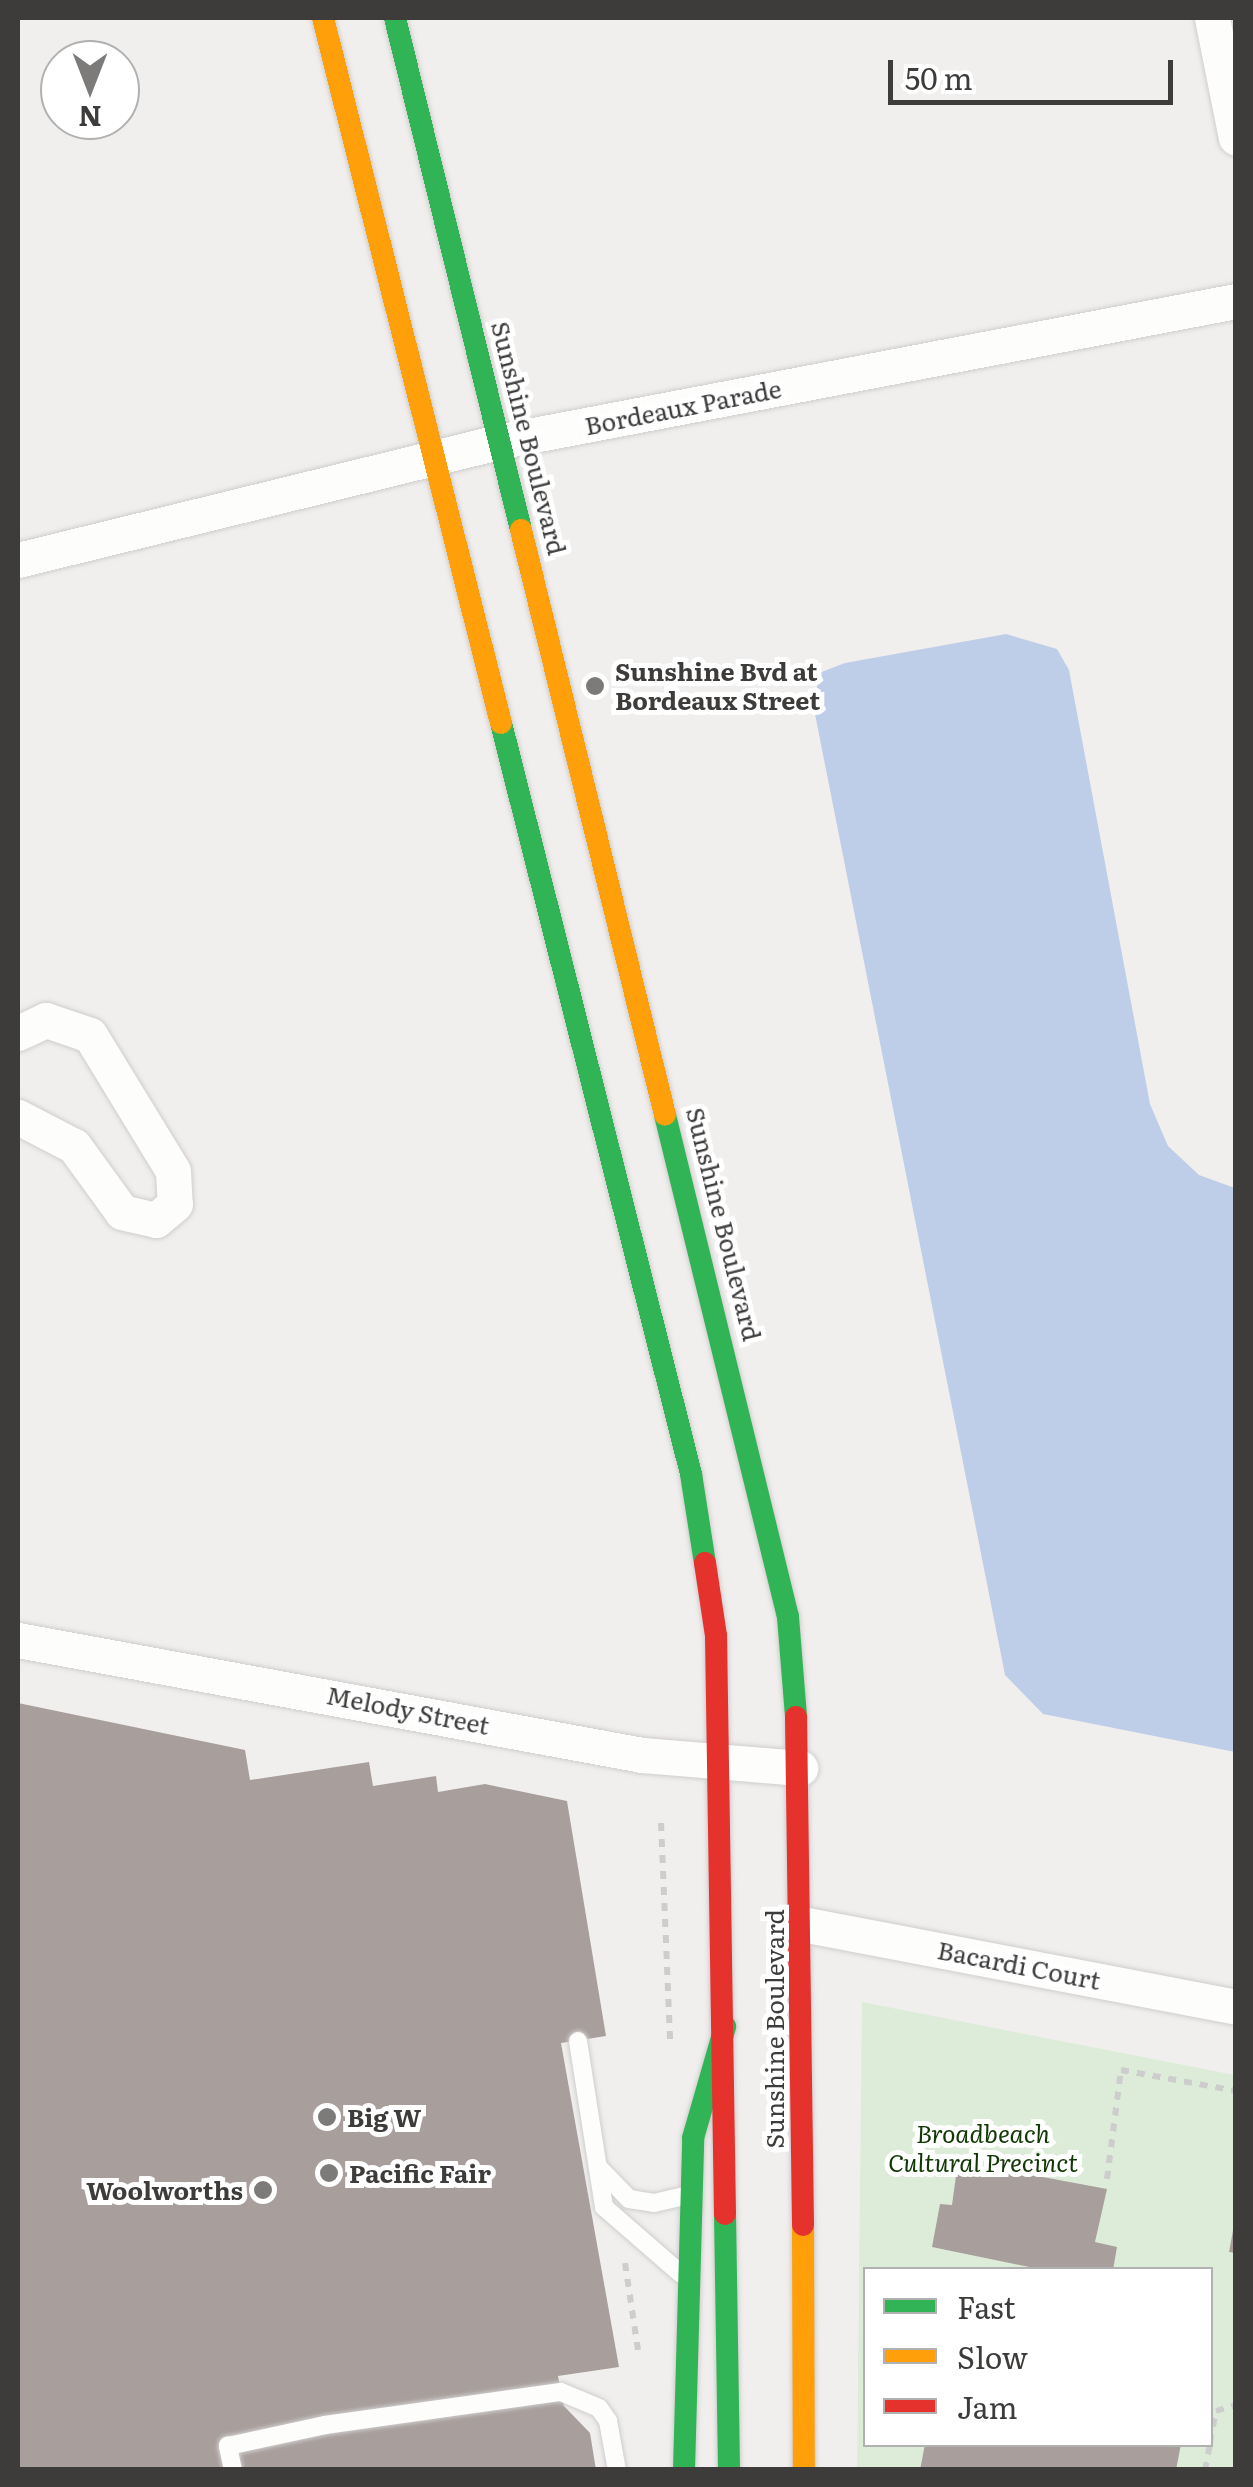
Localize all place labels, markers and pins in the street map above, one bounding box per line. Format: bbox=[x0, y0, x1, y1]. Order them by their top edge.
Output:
place label: Sunshine Bvd at Bordeaux Street bbox=[615, 657, 820, 716]
marker: Sunshine Bvd at Bordeaux Street bbox=[584, 675, 606, 697]
place label: Big W bbox=[347, 2102, 421, 2132]
marker: Big W bbox=[316, 2106, 338, 2128]
place label: Pacific Fair bbox=[349, 2158, 491, 2188]
marker: Pacific Fair bbox=[318, 2162, 340, 2184]
place label: Woolworths bbox=[86, 2175, 243, 2205]
marker: Woolworths bbox=[252, 2179, 274, 2201]

